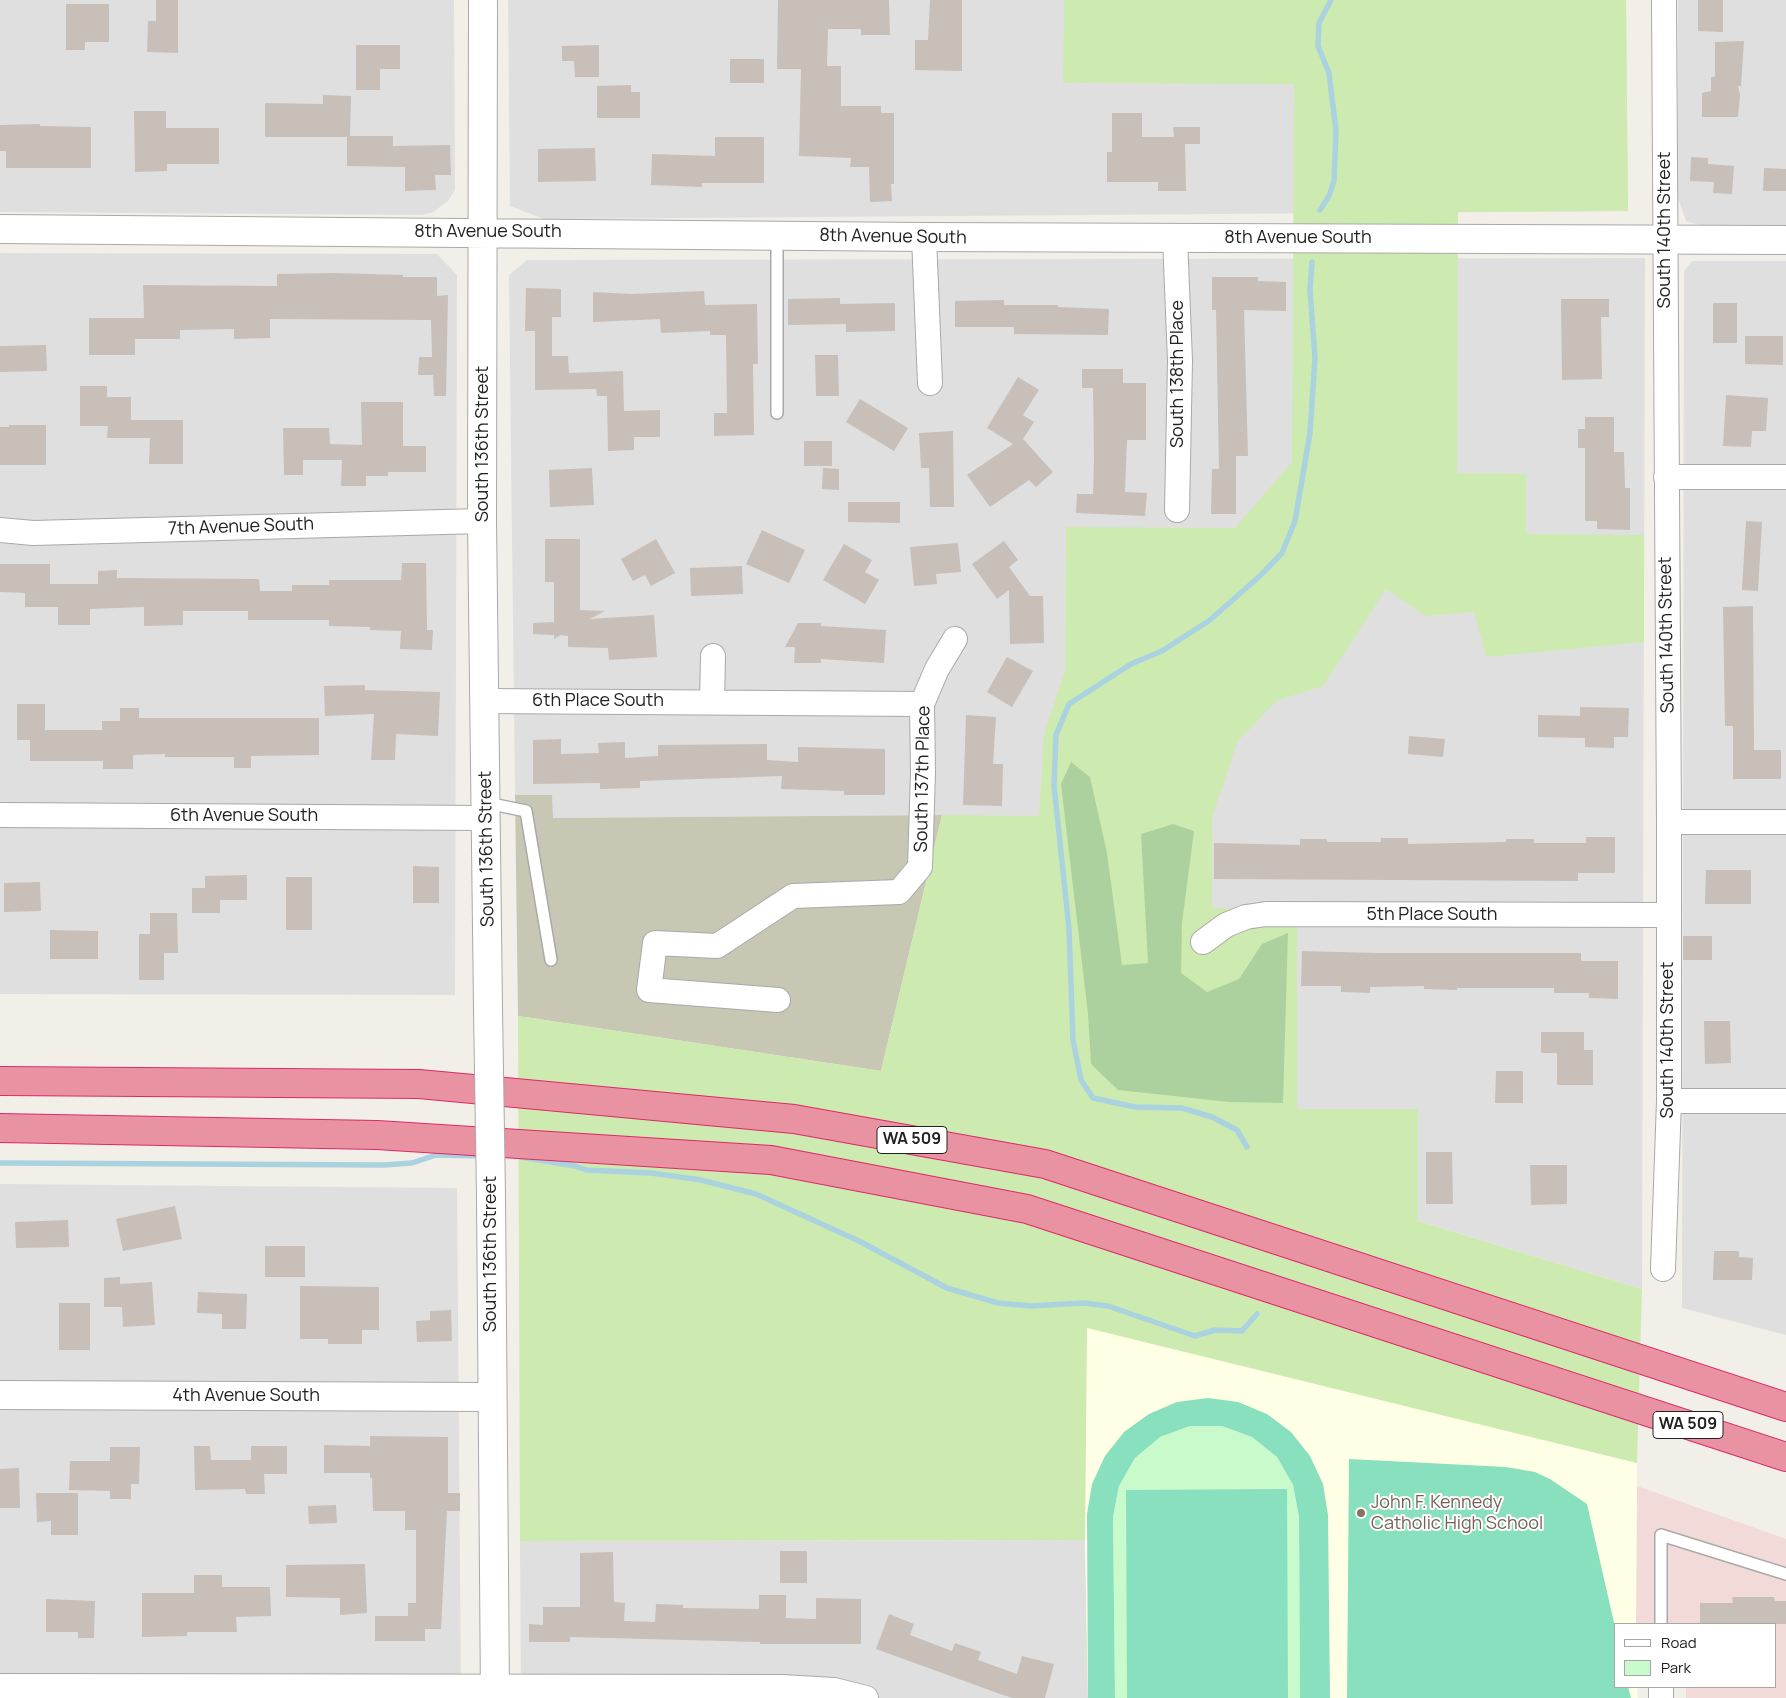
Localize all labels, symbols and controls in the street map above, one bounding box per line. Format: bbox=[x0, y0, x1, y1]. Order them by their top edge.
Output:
street label: South 140th Street bbox=[1654, 152, 1676, 308]
street label: 8th Avenue South bbox=[414, 221, 562, 243]
street label: 8th Avenue South bbox=[819, 225, 967, 249]
street label: 8th Avenue South bbox=[1224, 227, 1372, 249]
street label: South 138th Place bbox=[1167, 300, 1189, 448]
street label: South 136th Street bbox=[472, 366, 494, 522]
street label: 7th Avenue South bbox=[168, 514, 314, 540]
street label: South 140th Street bbox=[1655, 556, 1679, 714]
street label: 6th Place South bbox=[532, 690, 664, 712]
street label: South 137th Place bbox=[911, 705, 935, 853]
street label: South 136th Street bbox=[475, 771, 499, 927]
street label: 6th Avenue South bbox=[170, 805, 318, 827]
street label: 5th Place South bbox=[1366, 904, 1498, 926]
street label: South 140th Street bbox=[1657, 962, 1679, 1118]
road number: WA 509 bbox=[877, 1126, 947, 1154]
street label: South 136th Street bbox=[480, 1176, 502, 1332]
street label: 4th Avenue South bbox=[172, 1385, 320, 1407]
road number: WA 509 bbox=[1653, 1412, 1723, 1438]
place label: John F. Kennedy Catholic High School bbox=[1371, 1492, 1543, 1535]
marker: John F. Kennedy Catholic High School bbox=[1355, 1507, 1367, 1519]
legend bbox=[1614, 1623, 1776, 1688]
text: Road bbox=[1661, 1632, 1697, 1653]
text: Park bbox=[1661, 1657, 1691, 1678]

